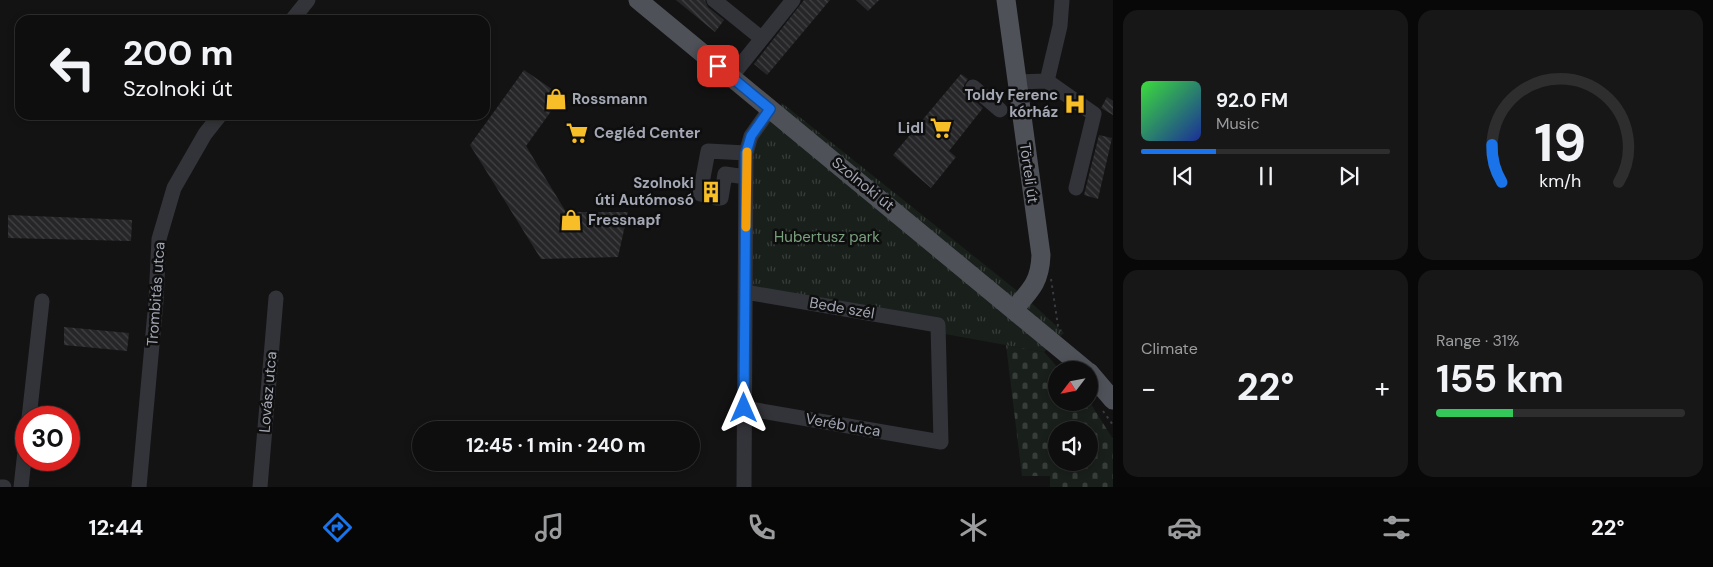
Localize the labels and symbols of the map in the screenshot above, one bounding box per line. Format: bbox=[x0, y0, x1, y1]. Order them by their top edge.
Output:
pin bbox=[697, 45, 739, 87]
place label: Toldy Ferenc kórház bbox=[964, 85, 1058, 122]
shop icon: Rossmann bbox=[543, 86, 569, 112]
place label: Rossmann bbox=[572, 89, 648, 109]
hospital icon: Toldy Ferenc kórház bbox=[1062, 91, 1088, 117]
supermarket icon: Lidl bbox=[928, 115, 954, 141]
place label: Lidl bbox=[898, 118, 924, 138]
supermarket icon: Cegléd Center bbox=[564, 120, 590, 146]
place label: Cegléd Center bbox=[594, 123, 700, 143]
street label: Törteli út bbox=[1015, 141, 1043, 205]
street label: Szolnoki út bbox=[828, 153, 899, 215]
place label: Szolnoki úti Autómosó bbox=[595, 173, 694, 210]
building icon: Szolnoki úti Autómosó bbox=[698, 179, 724, 205]
shop icon: Fressnapf bbox=[558, 207, 584, 233]
place label: Fressnapf bbox=[588, 210, 661, 230]
park label: Hubertusz park bbox=[774, 227, 880, 247]
street label: Trombitás utca bbox=[142, 241, 170, 347]
street label: Bede szél bbox=[808, 292, 876, 324]
street label: Lovász utca bbox=[254, 351, 282, 433]
north arrow bbox=[1048, 361, 1098, 411]
position arrow bbox=[717, 381, 769, 433]
speed limit sign: 30 bbox=[15, 406, 80, 471]
street label: Veréb utca bbox=[804, 409, 882, 441]

